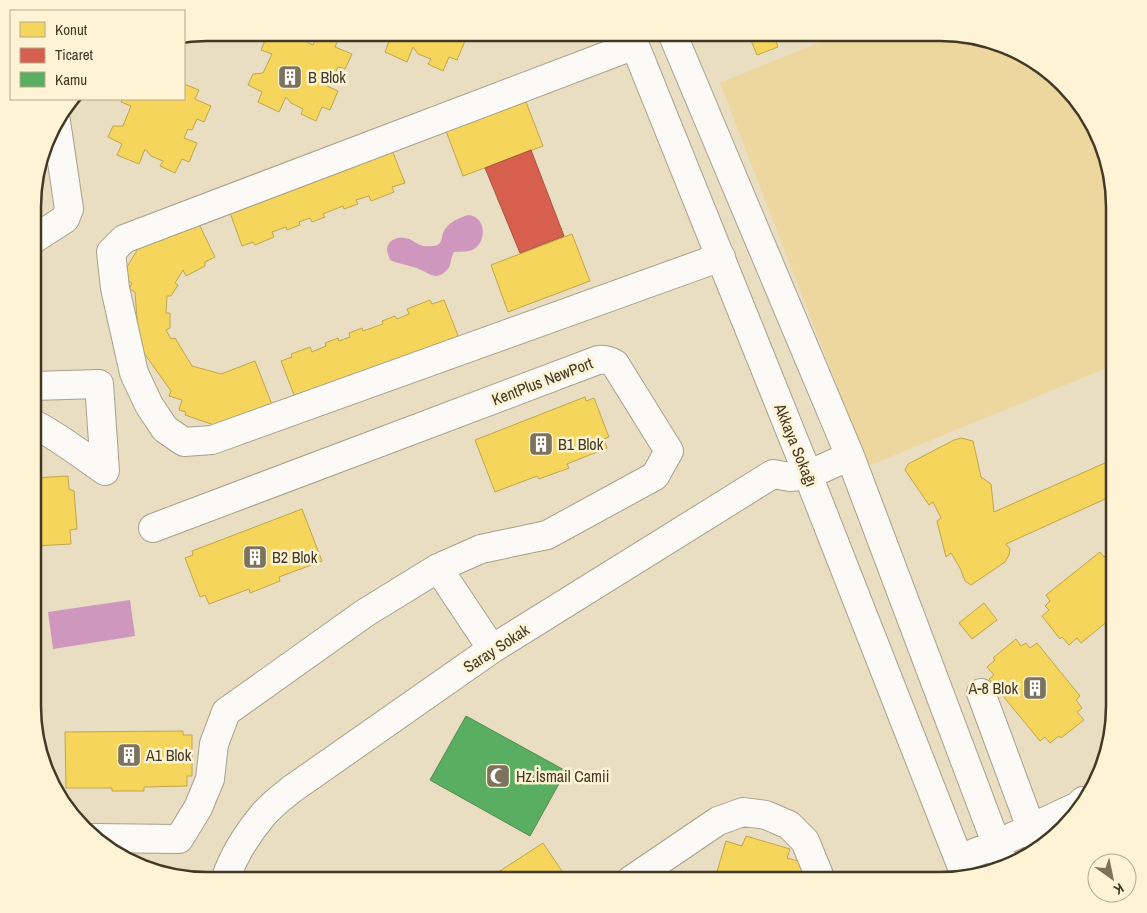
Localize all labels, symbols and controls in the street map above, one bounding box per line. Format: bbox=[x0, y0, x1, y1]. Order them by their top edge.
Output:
legend bbox=[10, 10, 185, 100]
text: Konut bbox=[55, 19, 88, 40]
text: Ticaret bbox=[55, 44, 94, 65]
building icon: B Blok bbox=[277, 64, 303, 90]
place label: B Blok bbox=[308, 66, 346, 88]
text: Kamu bbox=[55, 69, 87, 90]
street label: KentPlus NewPort bbox=[488, 352, 596, 410]
street label: Akkaya Sokağı bbox=[769, 399, 823, 490]
building icon: B1 Blok bbox=[528, 431, 554, 457]
place label: B1 Blok bbox=[558, 433, 604, 455]
building icon: B2 Blok bbox=[242, 544, 268, 570]
place label: B2 Blok bbox=[272, 546, 318, 568]
street label: Saray Sokak bbox=[459, 618, 534, 677]
building icon: A-8 Blok bbox=[1022, 675, 1048, 701]
place label: A-8 Blok bbox=[967, 677, 1018, 699]
building icon: A1 Blok bbox=[116, 742, 142, 768]
place label: A1 Blok bbox=[145, 744, 192, 766]
mosque icon: Hz.İsmail Camii bbox=[485, 763, 511, 789]
place label: Hz.İsmail Camii bbox=[516, 765, 609, 787]
north arrow bbox=[1087, 853, 1137, 903]
text: K bbox=[1110, 879, 1127, 899]

